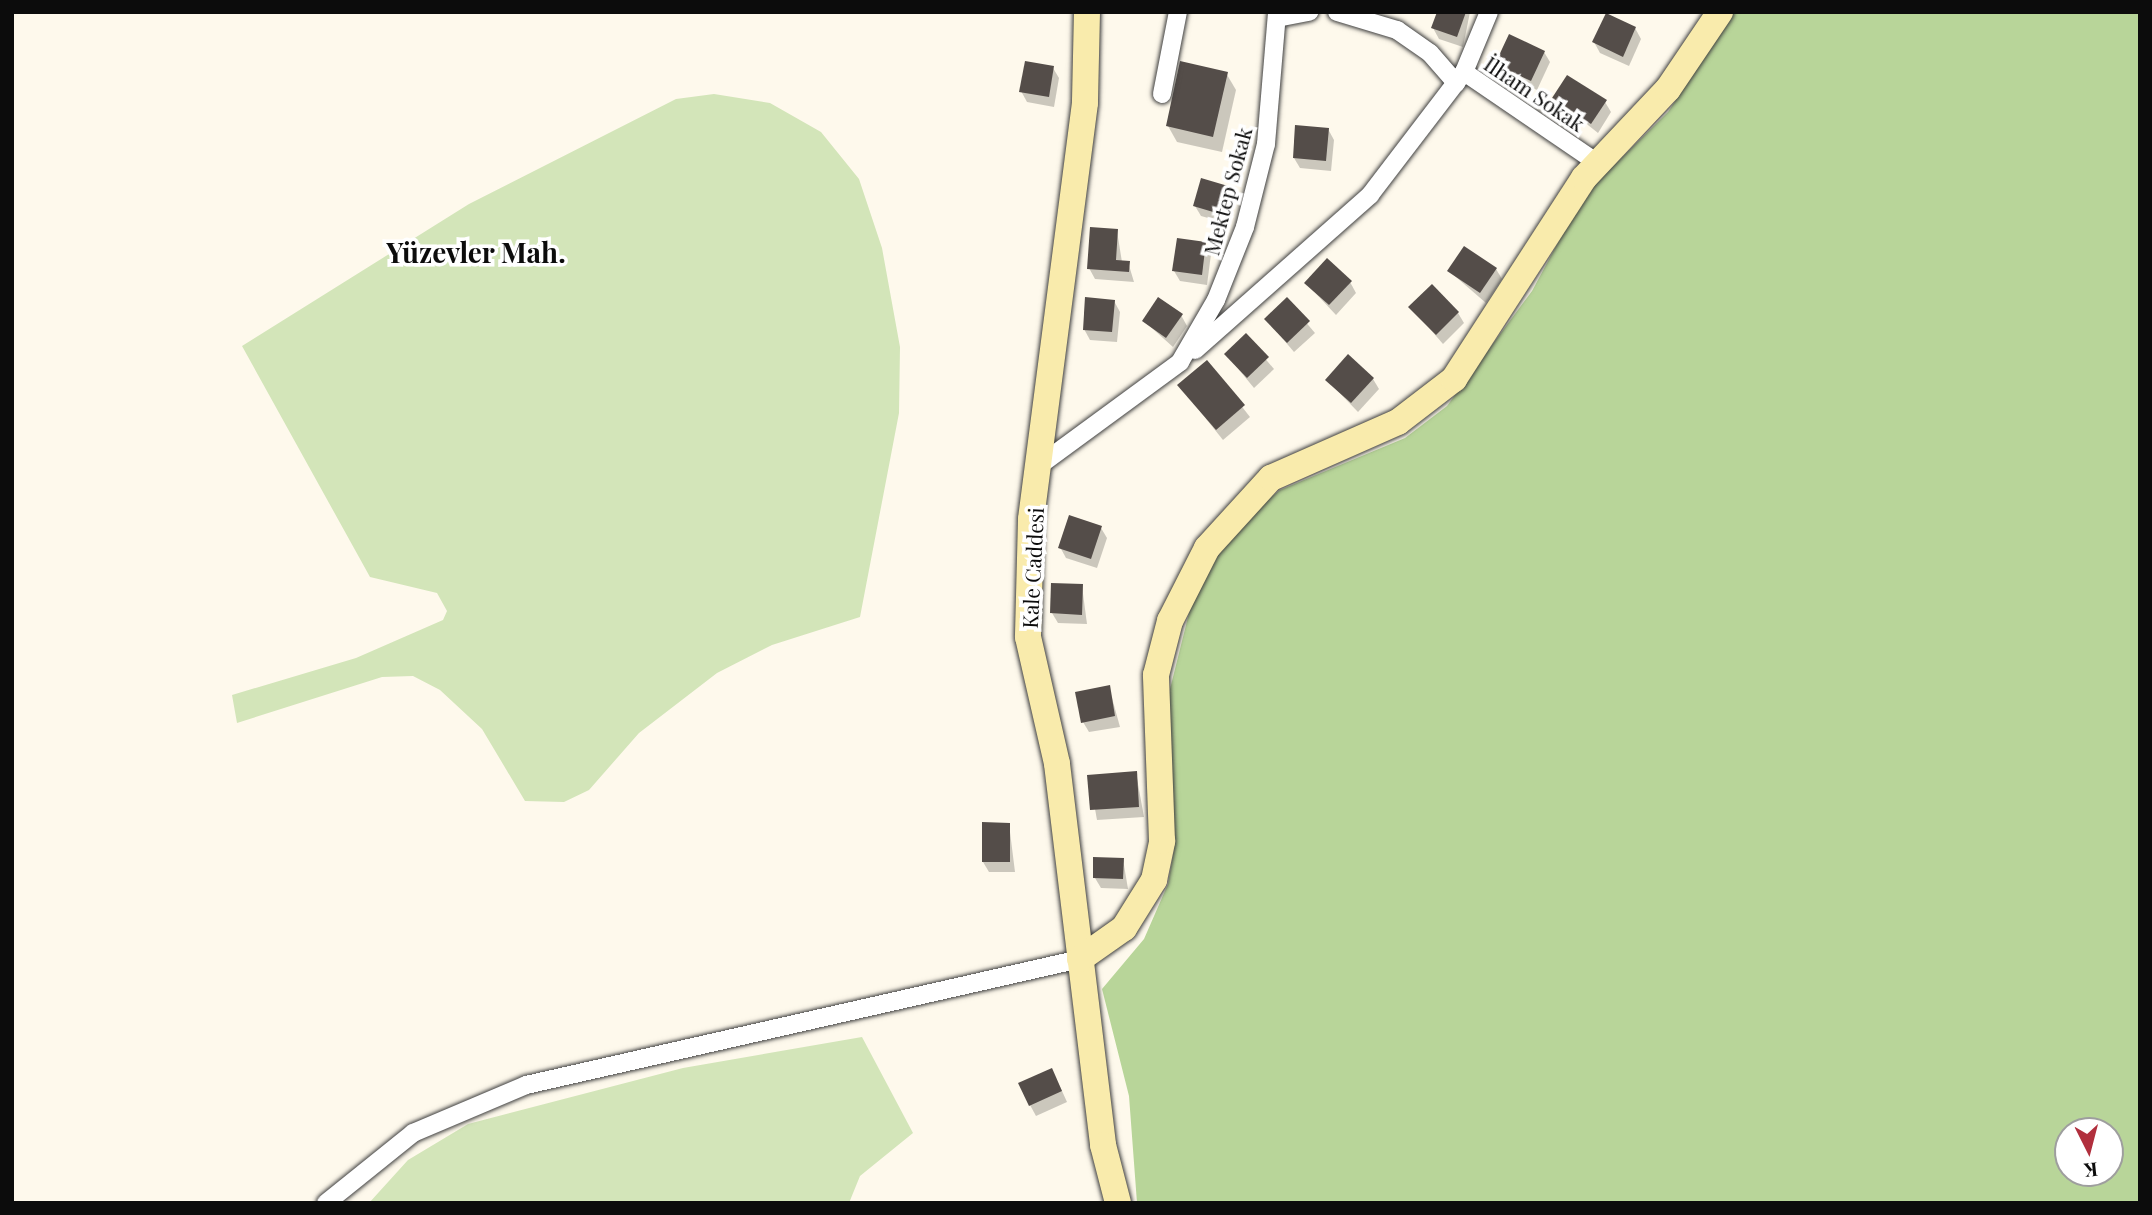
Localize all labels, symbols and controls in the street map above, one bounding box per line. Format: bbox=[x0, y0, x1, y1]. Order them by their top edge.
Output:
street label: İlham Sokak bbox=[1480, 50, 1590, 136]
street label: Mektep Sokak bbox=[1198, 124, 1256, 258]
district label: Yüzevler Mah. bbox=[386, 235, 566, 269]
street label: Kale Caddesi bbox=[1016, 507, 1048, 629]
north arrow bbox=[2054, 1117, 2124, 1187]
text: K bbox=[2083, 1157, 2099, 1185]

